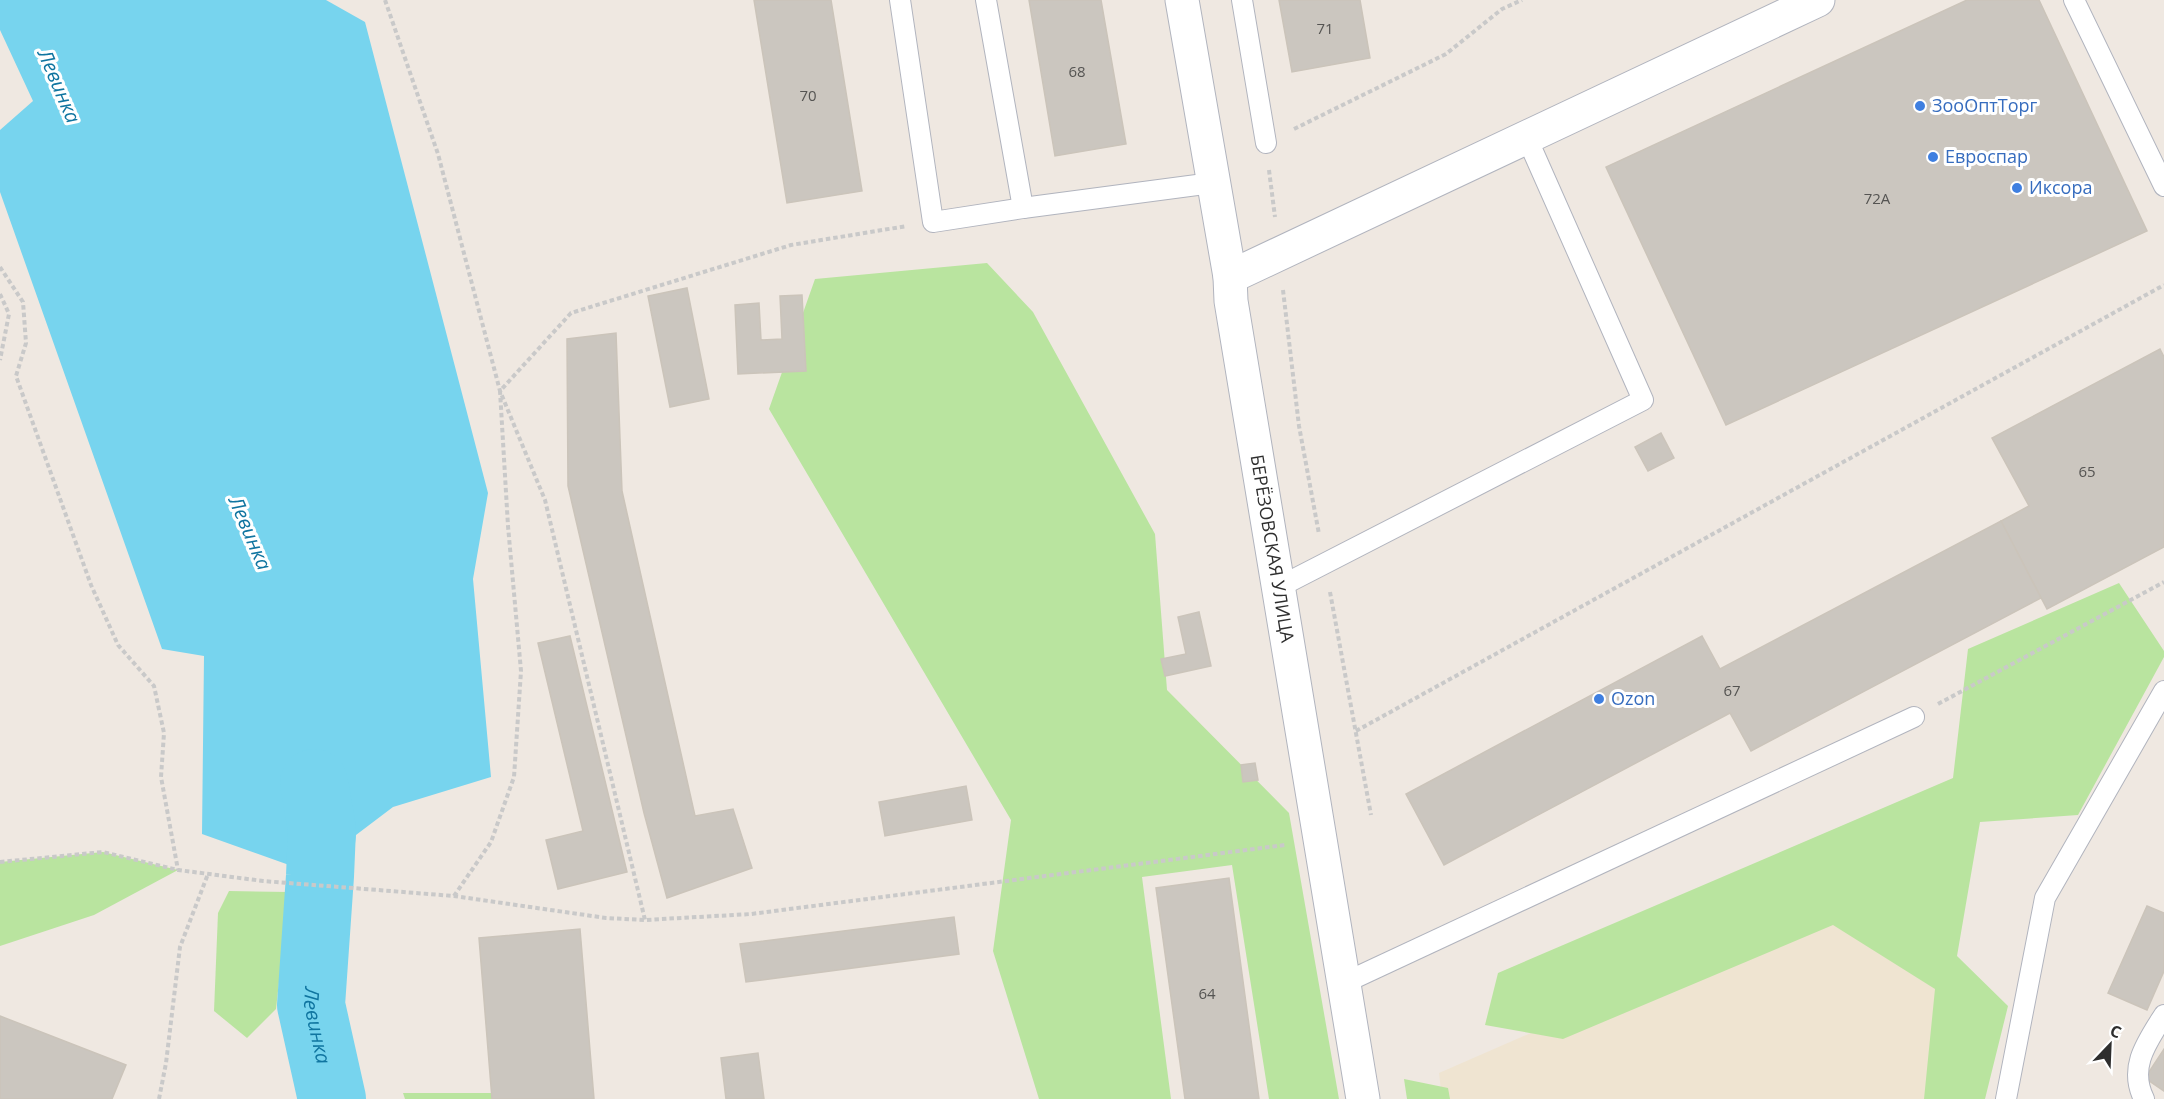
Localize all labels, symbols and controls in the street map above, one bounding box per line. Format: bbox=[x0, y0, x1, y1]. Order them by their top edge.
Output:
house number: 71 bbox=[1316, 18, 1334, 38]
water label: Левинка bbox=[31, 44, 87, 127]
house number: 68 bbox=[1068, 61, 1086, 81]
house number: 70 bbox=[799, 85, 817, 105]
place label: ЗооОптТорг bbox=[1932, 93, 2038, 117]
marker: ЗооОптТорг bbox=[1913, 99, 1927, 113]
place label: Евроспар bbox=[1945, 144, 2028, 168]
marker: Евроспар bbox=[1926, 150, 1940, 164]
place label: Иксора bbox=[2029, 175, 2092, 199]
marker: Иксора bbox=[2010, 181, 2024, 195]
house number: 72А bbox=[1864, 188, 1891, 208]
street label: БЕРЁЗОВСКАЯ УЛИЦА bbox=[1246, 453, 1300, 645]
house number: 65 bbox=[2078, 461, 2096, 481]
water label: Левинка bbox=[222, 491, 278, 574]
house number: 67 bbox=[1723, 680, 1741, 700]
place label: Ozon bbox=[1611, 686, 1655, 710]
marker: Ozon bbox=[1592, 692, 1606, 706]
house number: 64 bbox=[1198, 983, 1216, 1003]
water label: Левинка bbox=[298, 985, 338, 1066]
north arrow bbox=[2080, 1015, 2140, 1075]
text: С bbox=[2107, 1019, 2125, 1043]

